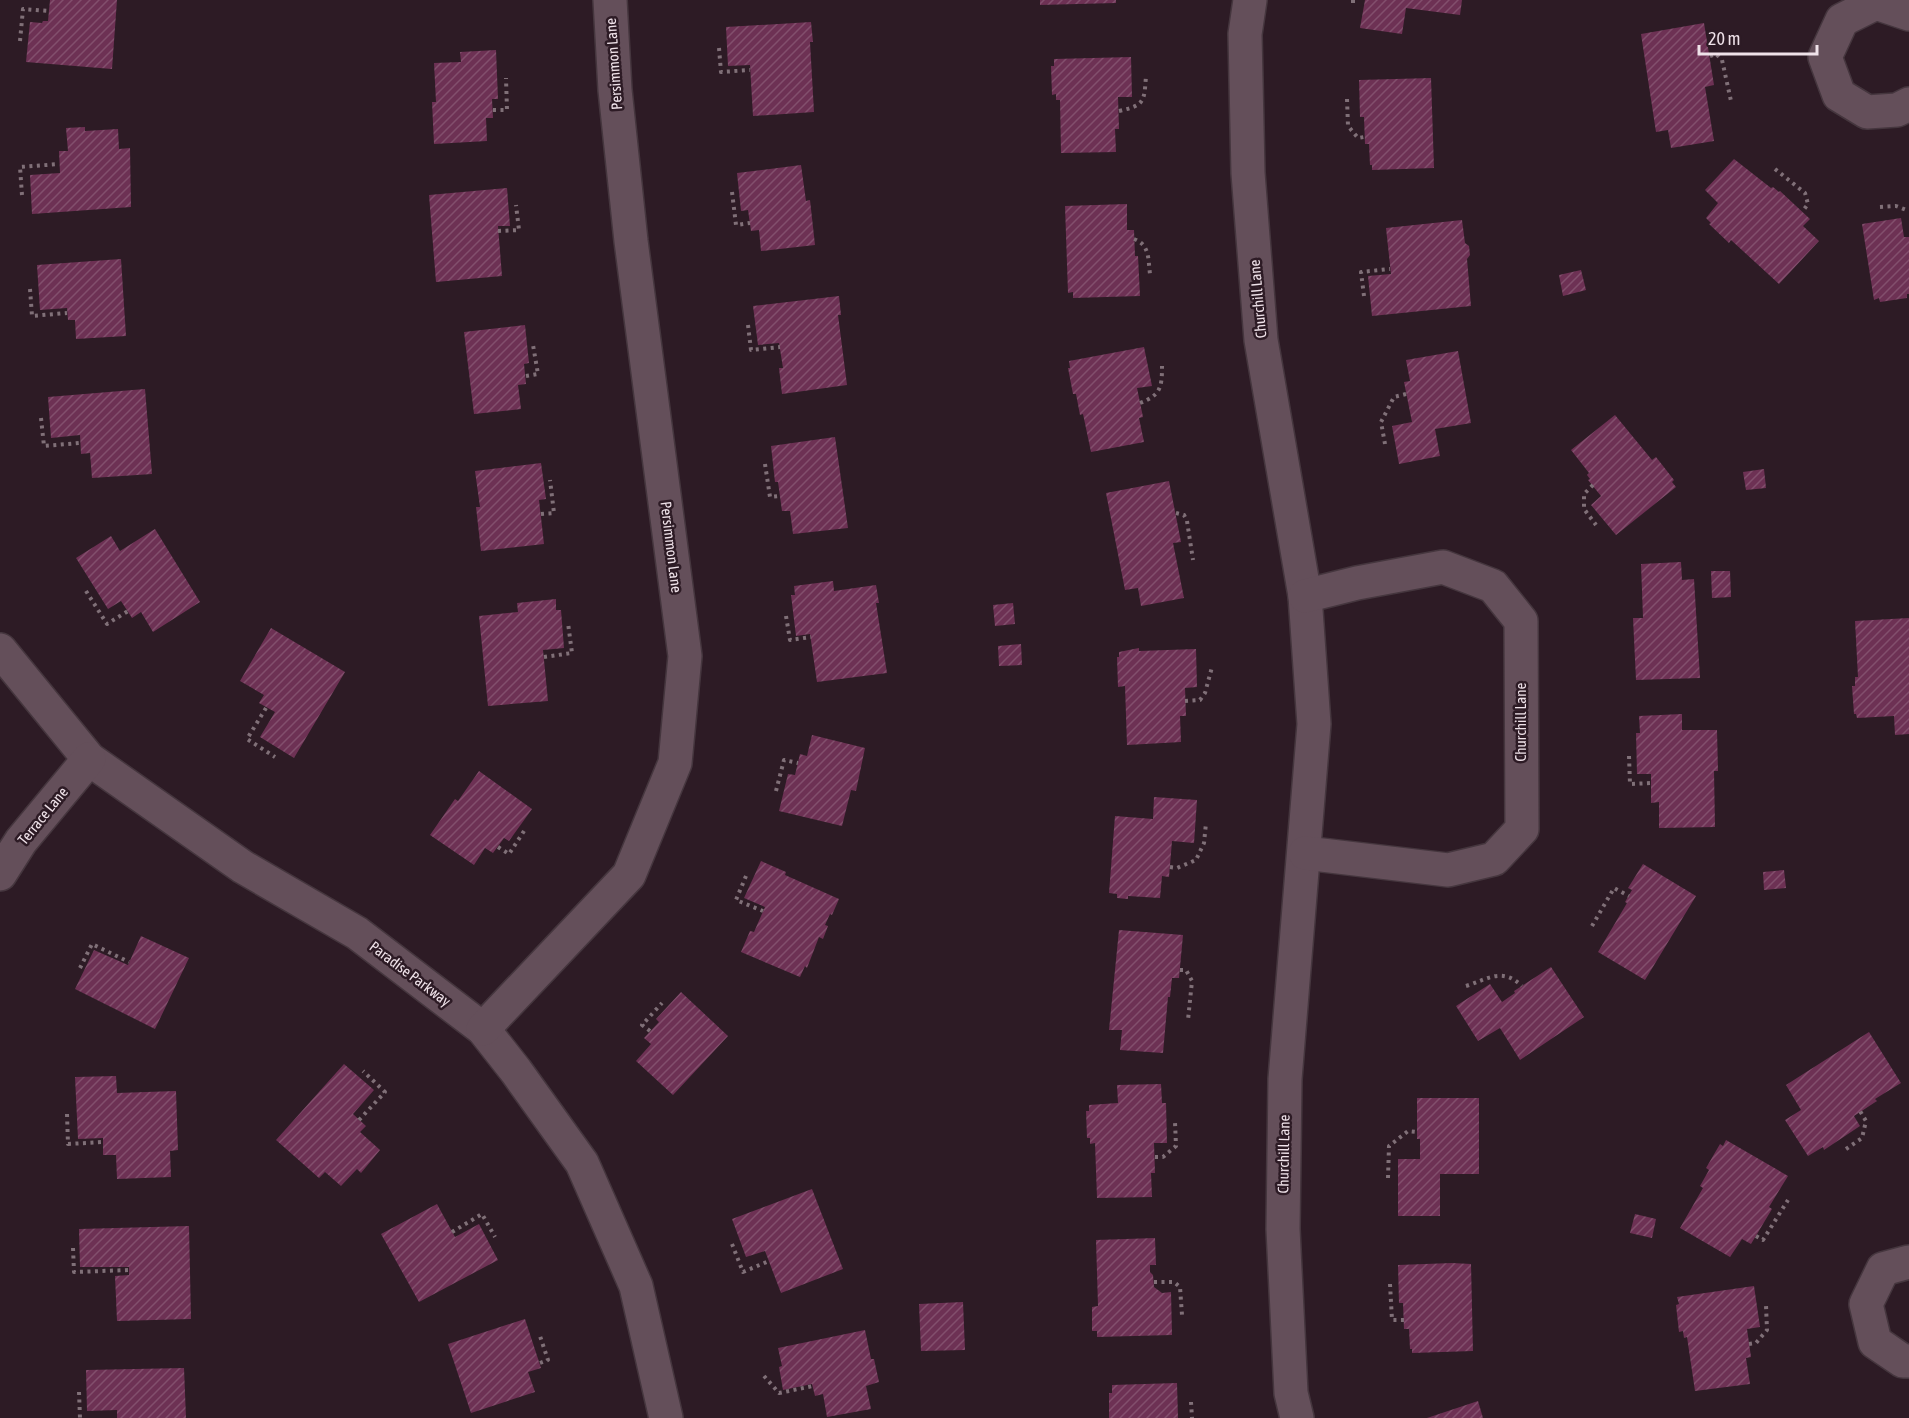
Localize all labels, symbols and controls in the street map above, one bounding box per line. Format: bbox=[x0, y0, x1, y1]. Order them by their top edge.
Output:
street label: Persimmon Lane bbox=[602, 17, 625, 111]
scale bar bbox=[1699, 18, 1818, 56]
text: 20 m bbox=[1708, 28, 1740, 49]
street label: Churchill Lane bbox=[1246, 259, 1269, 339]
street label: Persimmon Lane bbox=[657, 500, 686, 594]
street label: Churchill Lane bbox=[1512, 682, 1529, 761]
street label: Terrace Lane bbox=[14, 783, 71, 848]
street label: Paradise Parkway bbox=[367, 938, 454, 1010]
street label: Churchill Lane bbox=[1274, 1114, 1293, 1194]

